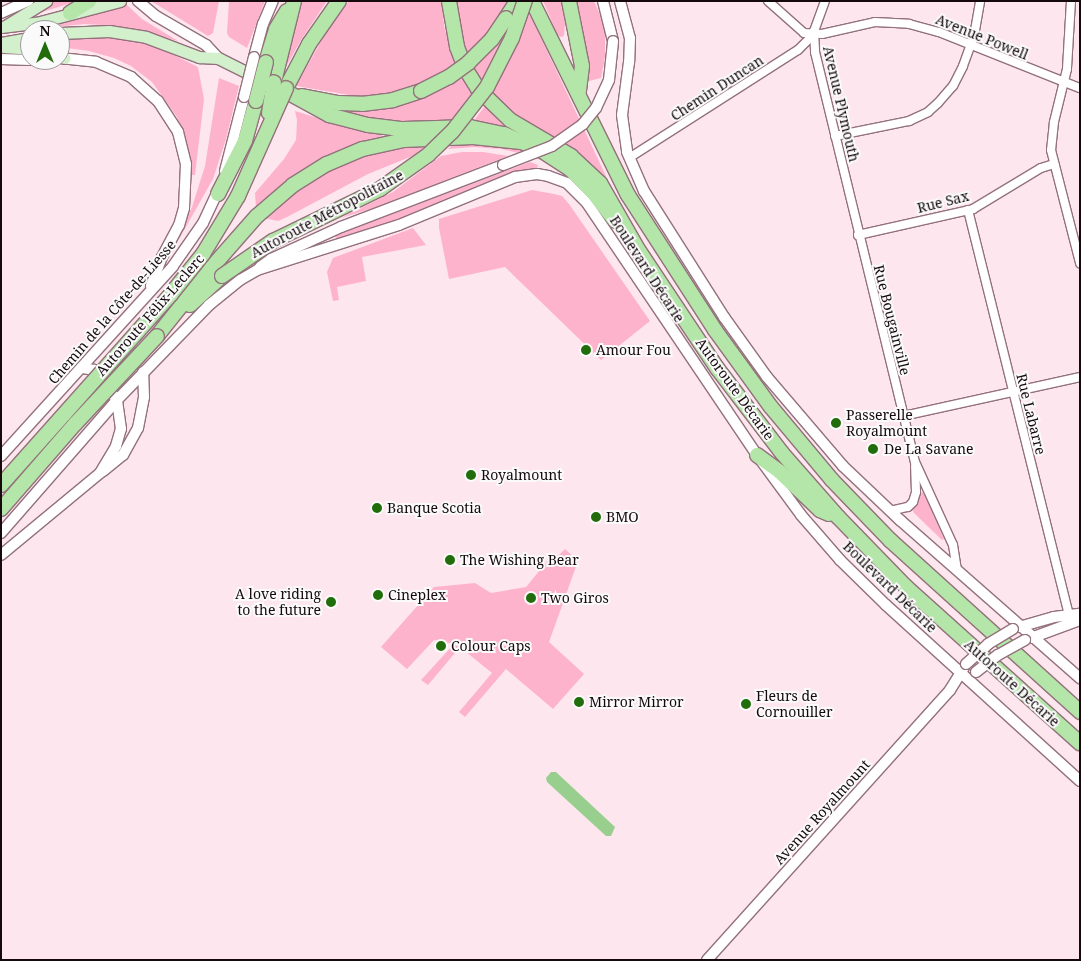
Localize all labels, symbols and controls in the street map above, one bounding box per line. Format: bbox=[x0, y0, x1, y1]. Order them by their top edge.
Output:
street label: Avenue Powell bbox=[933, 11, 1031, 63]
north arrow bbox=[20, 20, 70, 70]
text: N bbox=[39, 21, 51, 40]
street label: Avenue Plymouth bbox=[819, 44, 863, 164]
street label: Chemin Duncan bbox=[667, 52, 767, 124]
street label: Autoroute Métropolitaine bbox=[248, 167, 406, 261]
street label: Rue Sax bbox=[915, 187, 971, 217]
street label: Boulevard Décarie bbox=[606, 213, 688, 325]
street label: Chemin de la Côte-de-Liesse bbox=[45, 236, 179, 388]
street label: Autoroute Félix-Leclerc bbox=[93, 251, 207, 379]
street label: Rue Bougainville bbox=[870, 263, 914, 377]
street label: Autoroute Décarie bbox=[692, 335, 778, 443]
place label: Amour Fou bbox=[596, 342, 671, 358]
marker: Amour Fou bbox=[580, 344, 592, 356]
street label: Rue Labarre bbox=[1013, 372, 1049, 456]
place label: Passerelle Royalmount bbox=[846, 407, 927, 440]
marker: Passerelle Royalmount bbox=[830, 417, 842, 429]
place label: De La Savane bbox=[884, 441, 974, 457]
marker: De La Savane bbox=[866, 442, 880, 456]
place label: Royalmount bbox=[481, 467, 562, 483]
marker: Royalmount bbox=[465, 469, 477, 481]
place label: Banque Scotia bbox=[387, 500, 482, 516]
marker: Banque Scotia bbox=[371, 502, 383, 514]
place label: BMO bbox=[606, 509, 639, 525]
marker: BMO bbox=[590, 511, 602, 523]
street label: Boulevard Décarie bbox=[840, 538, 940, 636]
place label: The Wishing Bear bbox=[460, 552, 579, 568]
marker: The Wishing Bear bbox=[444, 554, 456, 566]
place label: A love riding to the future bbox=[235, 586, 321, 618]
place label: Cineplex bbox=[388, 587, 446, 603]
marker: Cineplex bbox=[372, 589, 384, 601]
place label: Two Giros bbox=[541, 590, 609, 606]
marker: Two Giros bbox=[525, 592, 537, 604]
marker: A love riding to the future bbox=[325, 596, 337, 608]
street label: Autoroute Décarie bbox=[961, 636, 1063, 730]
place label: Colour Caps bbox=[451, 638, 531, 654]
marker: Colour Caps bbox=[435, 640, 447, 652]
place label: Fleurs de Cornouiller bbox=[756, 688, 833, 720]
place label: Mirror Mirror bbox=[589, 694, 684, 710]
marker: Mirror Mirror bbox=[573, 696, 585, 708]
marker: Fleurs de Cornouiller bbox=[740, 698, 752, 710]
street label: Avenue Royalmount bbox=[771, 756, 873, 868]

